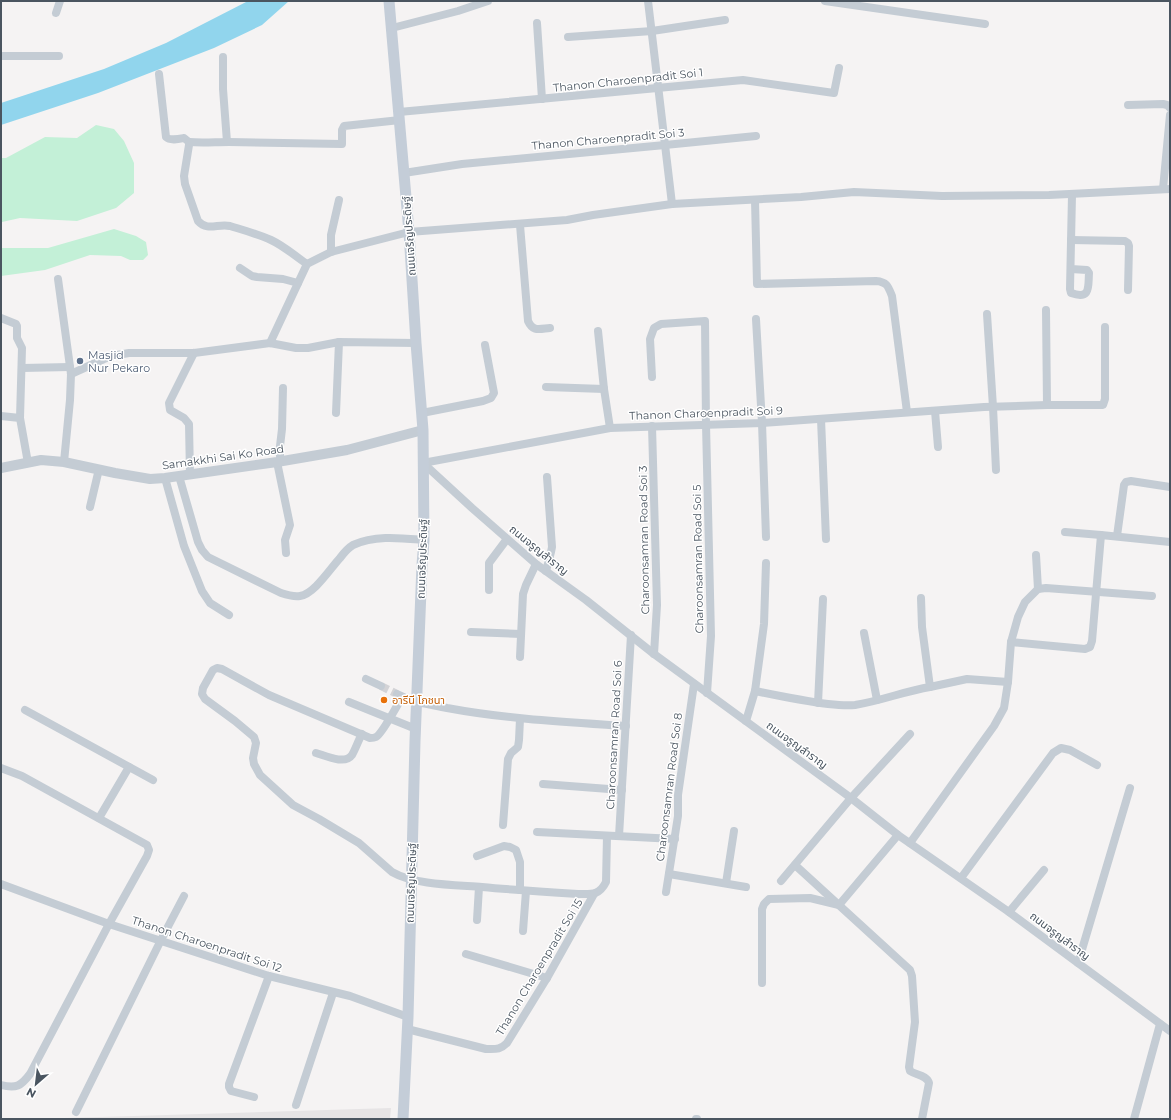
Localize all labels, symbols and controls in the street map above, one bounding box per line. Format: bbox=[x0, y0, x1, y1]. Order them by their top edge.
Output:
street label: Thanon Charoenpradit Soi 1 bbox=[552, 65, 704, 95]
street label: Thanon Charoenpradit Soi 3 bbox=[531, 125, 685, 153]
street label: ถนนเจริญประดิษฐ์ bbox=[399, 196, 419, 276]
place label: Masjid Nur Pekaro bbox=[88, 348, 150, 375]
marker: Masjid Nur Pekaro bbox=[75, 356, 85, 366]
street label: Thanon Charoenpradit Soi 9 bbox=[629, 403, 783, 423]
street label: Samakkhi Sai Ko Road bbox=[161, 442, 285, 472]
street label: Charoonsamran Road Soi 3 bbox=[636, 465, 652, 615]
street label: Charoonsamran Road Soi 5 bbox=[690, 484, 706, 634]
street label: ถนนเจริญประดิษฐ์ bbox=[414, 519, 430, 599]
street label: ถนนจรูญสำราญ bbox=[507, 522, 571, 578]
street label: Charoonsamran Road Soi 6 bbox=[603, 660, 625, 810]
place label: อารีนี โภชนา bbox=[392, 693, 445, 707]
marker: อารีนี โภชนา bbox=[379, 695, 389, 705]
street label: Charoonsamran Road Soi 8 bbox=[653, 712, 685, 862]
street label: ถนนจรูญสำราญ bbox=[764, 718, 830, 772]
street label: ถนนเจริญประดิษฐ์ bbox=[403, 843, 419, 923]
street label: Thanon Charoenpradit Soi 15 bbox=[493, 896, 585, 1038]
street label: ถนนจรูญสำราญ bbox=[1027, 909, 1093, 963]
street label: Thanon Charoenpradit Soi 12 bbox=[130, 913, 284, 975]
north arrow bbox=[16, 1064, 56, 1104]
text: N bbox=[24, 1085, 39, 1101]

